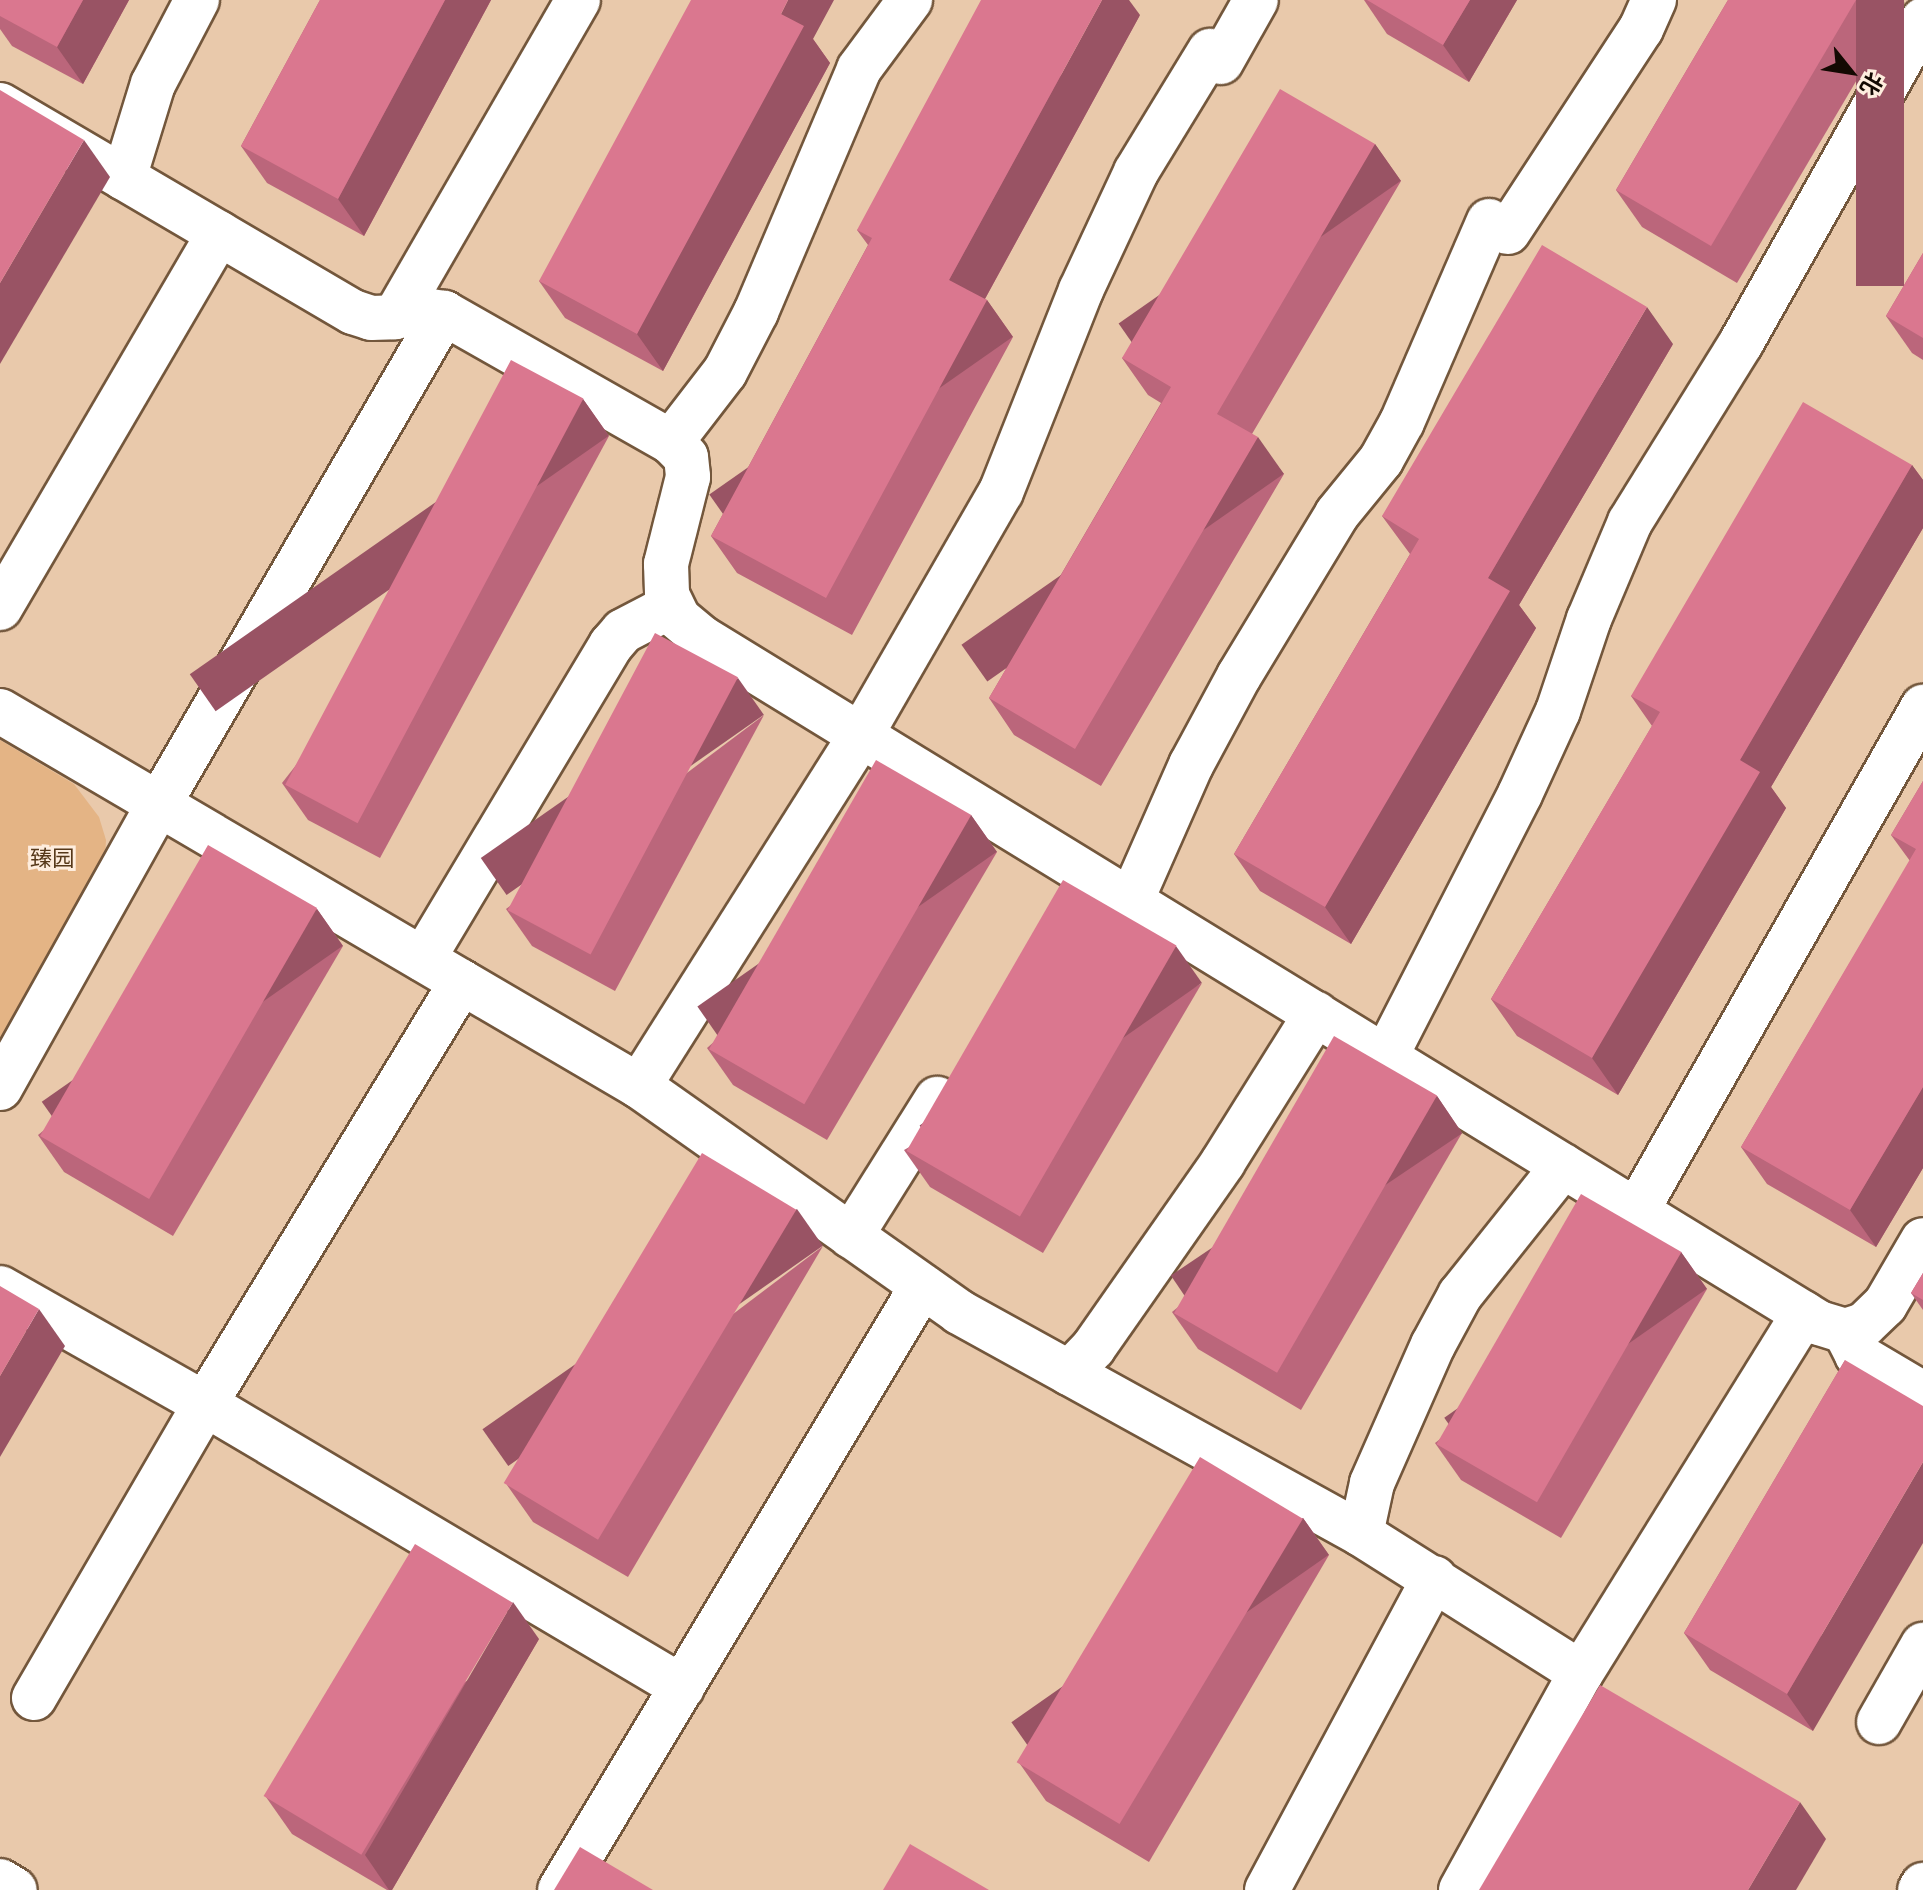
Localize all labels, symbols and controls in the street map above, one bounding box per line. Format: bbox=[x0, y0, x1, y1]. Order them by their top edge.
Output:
north arrow bbox=[1811, 32, 1891, 112]
text: 北 bbox=[1855, 68, 1889, 100]
park label: 臻园 bbox=[30, 846, 74, 872]

